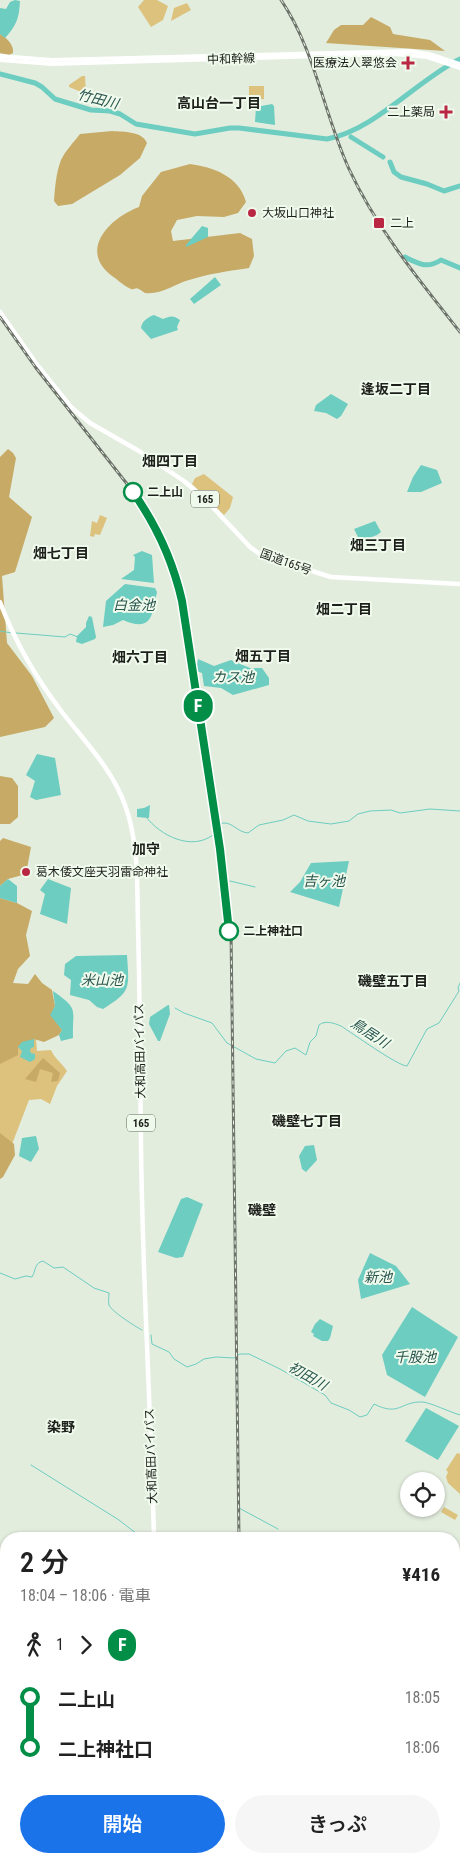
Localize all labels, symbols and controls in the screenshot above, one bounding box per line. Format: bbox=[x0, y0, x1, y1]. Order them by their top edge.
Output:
street label: 中和幹線 bbox=[207, 51, 255, 67]
place label: 医療法人翠悠会 bbox=[313, 56, 397, 70]
marker: 医療法人翠悠会 bbox=[401, 56, 415, 70]
water label: 竹田川 bbox=[76, 86, 122, 112]
district label: 高山台一丁目 bbox=[177, 95, 261, 111]
place label: 二上薬局 bbox=[387, 105, 435, 119]
marker: 二上薬局 bbox=[439, 105, 453, 119]
place label: 大坂山口神社 bbox=[262, 206, 334, 220]
marker: 大坂山口神社 bbox=[246, 207, 258, 219]
marker: 二上 bbox=[372, 216, 386, 230]
place label: 二上 bbox=[390, 216, 414, 230]
district label: 逢坂二丁目 bbox=[361, 381, 431, 397]
district label: 畑四丁目 bbox=[142, 453, 198, 469]
marker: 二上山 bbox=[123, 482, 143, 502]
place label: 二上山 bbox=[147, 485, 183, 499]
road number: 165 bbox=[191, 490, 219, 508]
district label: 畑三丁目 bbox=[350, 537, 406, 553]
district label: 畑七丁目 bbox=[33, 545, 89, 561]
street label: 国道165号 bbox=[258, 546, 314, 578]
water label: 白金池 bbox=[113, 597, 157, 613]
district label: 畑二丁目 bbox=[316, 601, 372, 617]
district label: 畑五丁目 bbox=[235, 648, 291, 664]
district label: 畑六丁目 bbox=[112, 649, 168, 665]
water label: カス池 bbox=[212, 669, 256, 685]
line badge: F bbox=[182, 690, 214, 722]
text: F bbox=[194, 695, 202, 716]
district label: 加守 bbox=[132, 841, 160, 857]
place label: 葛木倭文座天羽雷命神社 bbox=[36, 865, 168, 879]
marker: 葛木倭文座天羽雷命神社 bbox=[20, 866, 32, 878]
water label: 吉ヶ池 bbox=[303, 873, 347, 889]
marker: 二上神社口 bbox=[219, 921, 239, 941]
place label: 二上神社口 bbox=[243, 924, 303, 938]
water label: 米山池 bbox=[81, 972, 125, 988]
district label: 磯壁五丁目 bbox=[357, 973, 428, 989]
street label: 大和高田バイパス bbox=[132, 1003, 148, 1099]
water label: 鳥居川 bbox=[348, 1015, 394, 1052]
district label: 磯壁七丁目 bbox=[271, 1113, 342, 1129]
road number: 165 bbox=[127, 1114, 155, 1132]
district label: 磯壁 bbox=[247, 1202, 276, 1218]
water label: 新池 bbox=[364, 1269, 394, 1285]
water label: 千股池 bbox=[394, 1349, 438, 1365]
water label: 初田川 bbox=[286, 1359, 332, 1394]
street label: 大和高田バイパス bbox=[142, 1408, 160, 1504]
district label: 染野 bbox=[47, 1419, 75, 1435]
map controls bbox=[400, 1472, 445, 1517]
button: locate bbox=[400, 1472, 445, 1517]
text: 2 分 bbox=[20, 1546, 69, 1579]
text: ¥416 bbox=[402, 1563, 440, 1586]
text: 18:04 – 18:06 · 電車 bbox=[20, 1586, 150, 1605]
icon: walk bbox=[20, 1631, 48, 1659]
icon: forward bbox=[72, 1631, 100, 1659]
text: F bbox=[118, 1634, 126, 1655]
text: 1 bbox=[56, 1635, 64, 1654]
text: 二上山 bbox=[58, 1688, 115, 1711]
text: 18:05 bbox=[405, 1688, 440, 1707]
text: 二上神社口 bbox=[58, 1738, 153, 1761]
text: 18:06 bbox=[405, 1738, 440, 1757]
button: 開始 bbox=[20, 1795, 225, 1853]
button: きっぷ bbox=[235, 1795, 440, 1853]

